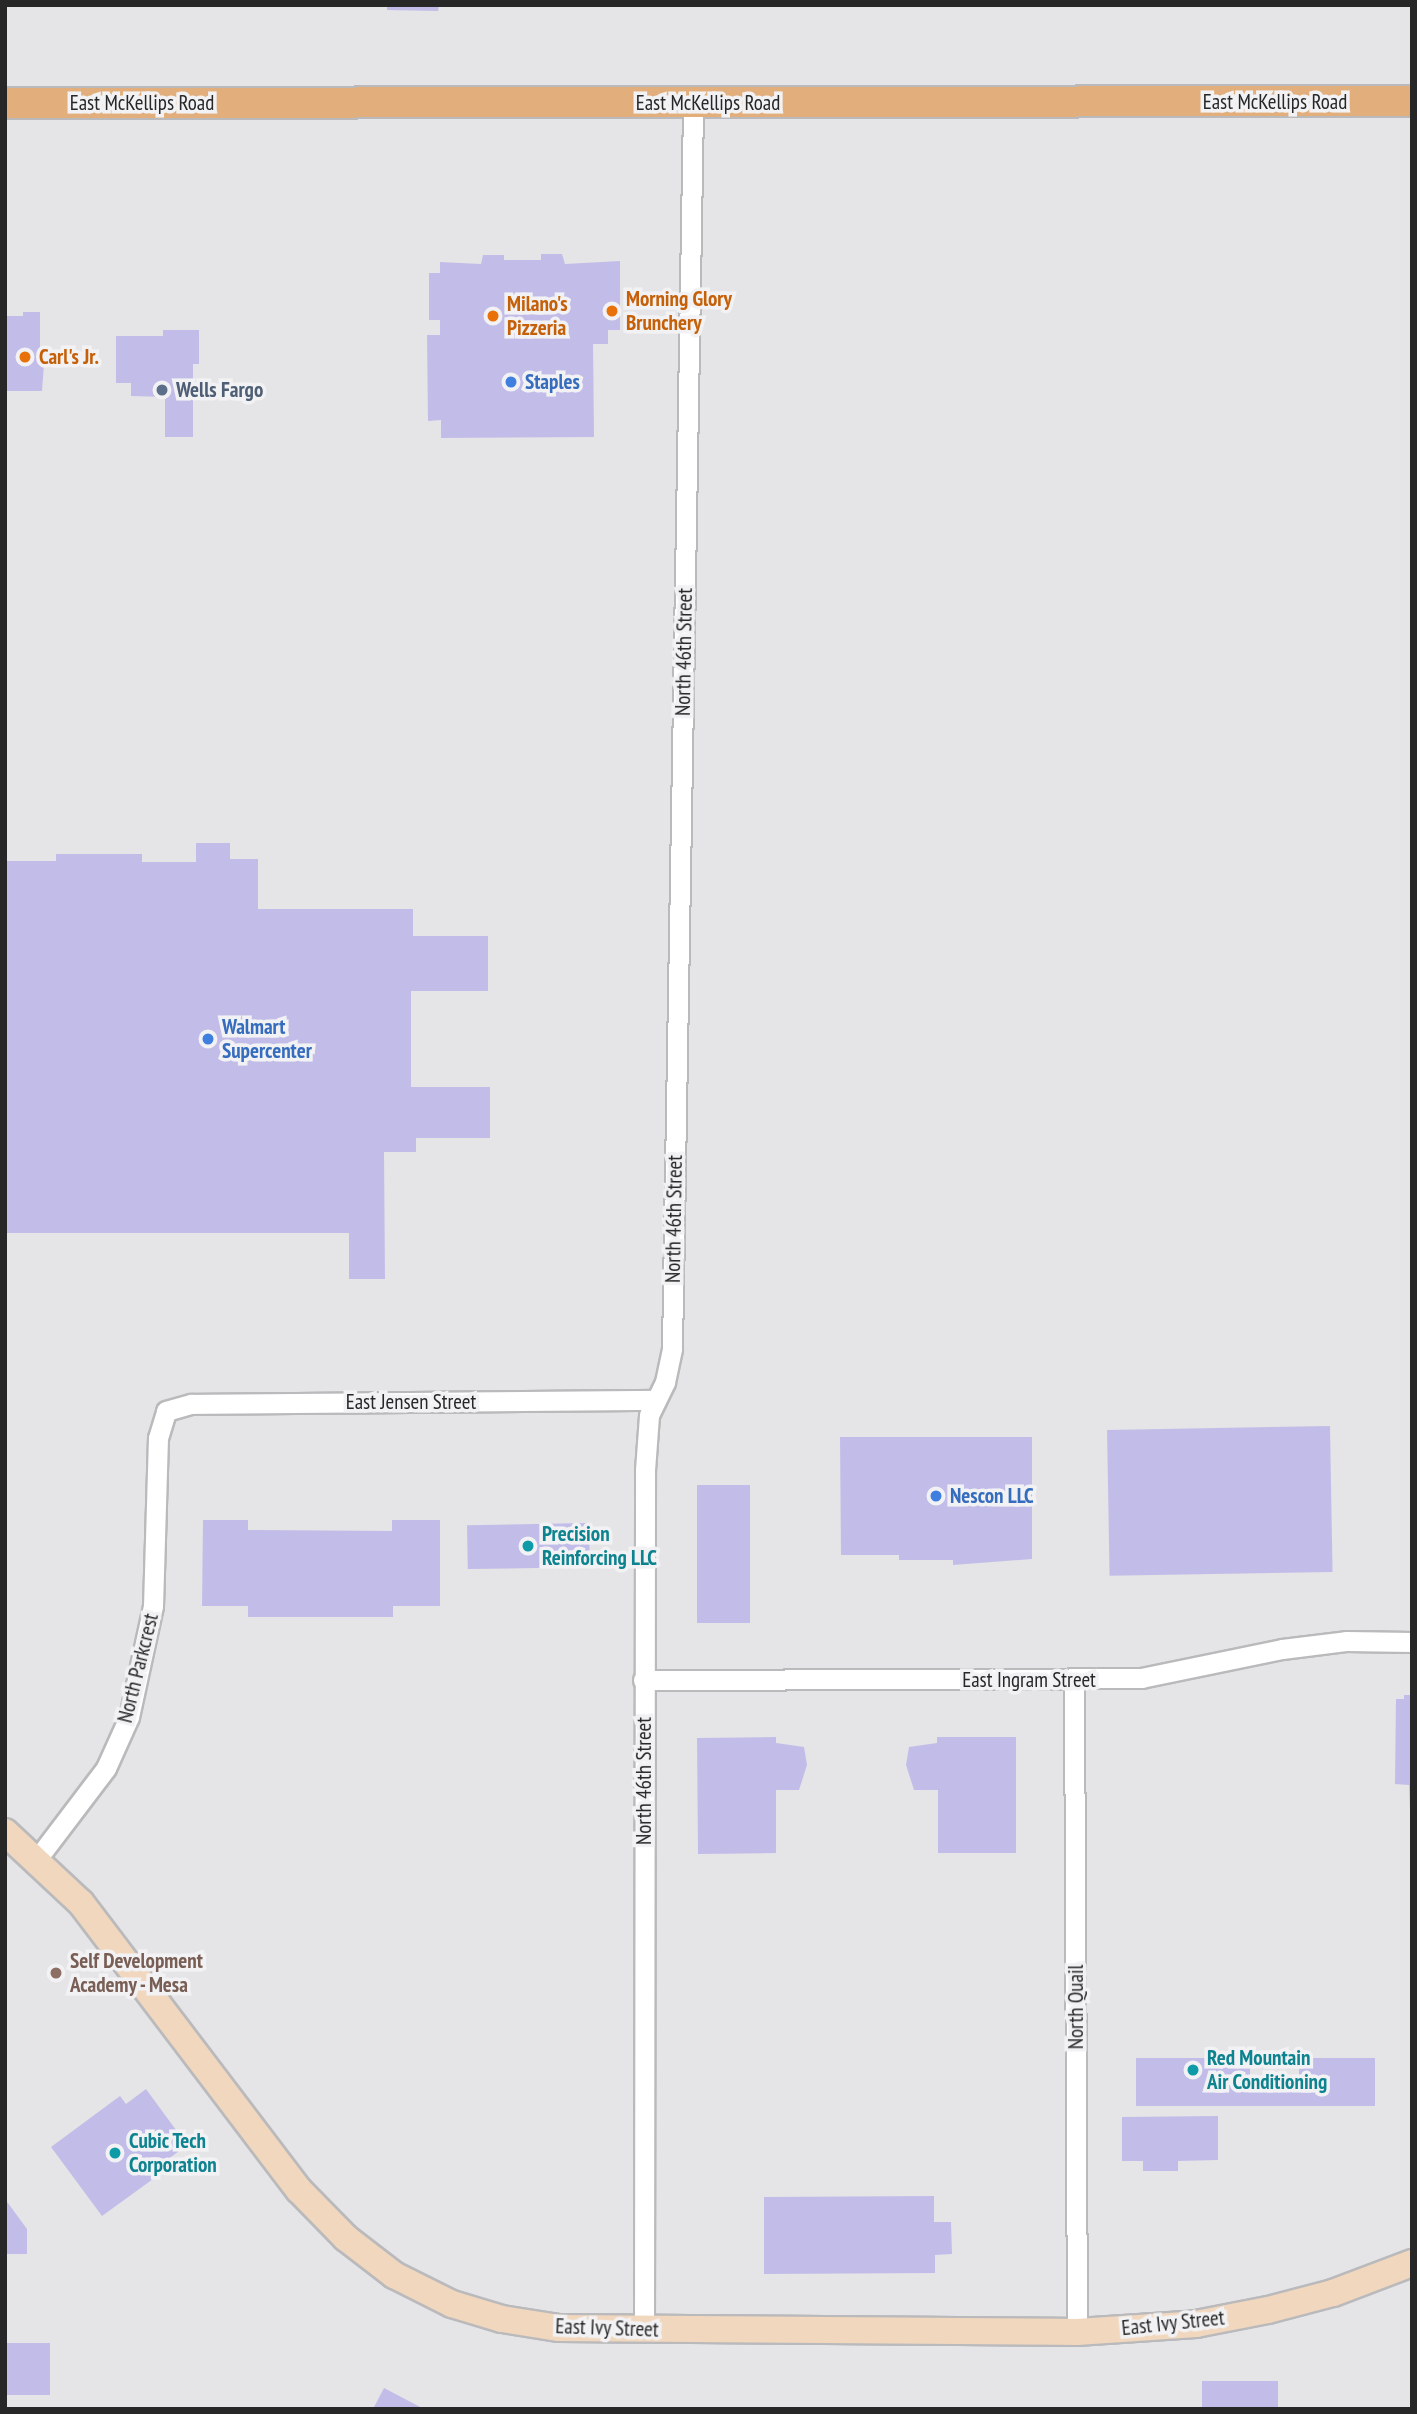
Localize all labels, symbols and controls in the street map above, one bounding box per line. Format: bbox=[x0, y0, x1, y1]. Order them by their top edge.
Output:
street label: East McKellips Road bbox=[1203, 89, 1347, 115]
street label: East McKellips Road bbox=[70, 90, 214, 116]
street label: East McKellips Road bbox=[636, 90, 780, 116]
place label: Morning Glory Brunchery bbox=[626, 286, 732, 336]
place label: Milano's Pizzeria bbox=[507, 291, 567, 341]
marker: Morning Glory Brunchery bbox=[604, 303, 620, 319]
marker: Milano's Pizzeria bbox=[485, 308, 501, 324]
place label: Carl's Jr. bbox=[39, 344, 99, 370]
marker: Carl's Jr. bbox=[17, 349, 33, 365]
place label: Staples bbox=[525, 369, 580, 395]
marker: Staples bbox=[503, 374, 519, 390]
place label: Wells Fargo bbox=[176, 377, 263, 403]
marker: Wells Fargo bbox=[154, 382, 170, 398]
street label: North 46th Street bbox=[670, 588, 698, 716]
place label: Walmart Supercenter bbox=[222, 1014, 312, 1064]
marker: Walmart Supercenter bbox=[200, 1031, 216, 1047]
street label: North 46th Street bbox=[660, 1155, 688, 1283]
street label: East Jensen Street bbox=[346, 1389, 476, 1415]
place label: Nescon LLC bbox=[950, 1483, 1034, 1509]
marker: Nescon LLC bbox=[928, 1488, 944, 1504]
place label: Precision Reinforcing LLC bbox=[542, 1521, 657, 1571]
marker: Precision Reinforcing LLC bbox=[520, 1538, 536, 1554]
street label: North Parkcrest bbox=[112, 1611, 164, 1725]
street label: East Ingram Street bbox=[962, 1667, 1096, 1693]
street label: North 46th Street bbox=[631, 1717, 657, 1845]
place label: Self Development Academy - Mesa bbox=[70, 1948, 203, 1998]
marker: Self Development Academy - Mesa bbox=[48, 1965, 64, 1981]
street label: North Quail bbox=[1063, 1965, 1089, 2049]
place label: Red Mountain Air Conditioning bbox=[1207, 2045, 1328, 2095]
marker: Red Mountain Air Conditioning bbox=[1185, 2062, 1201, 2078]
place label: Cubic Tech Corporation bbox=[129, 2128, 217, 2178]
marker: Cubic Tech Corporation bbox=[107, 2145, 123, 2161]
street label: East Ivy Street bbox=[1120, 2305, 1226, 2341]
street label: East Ivy Street bbox=[555, 2314, 659, 2342]

